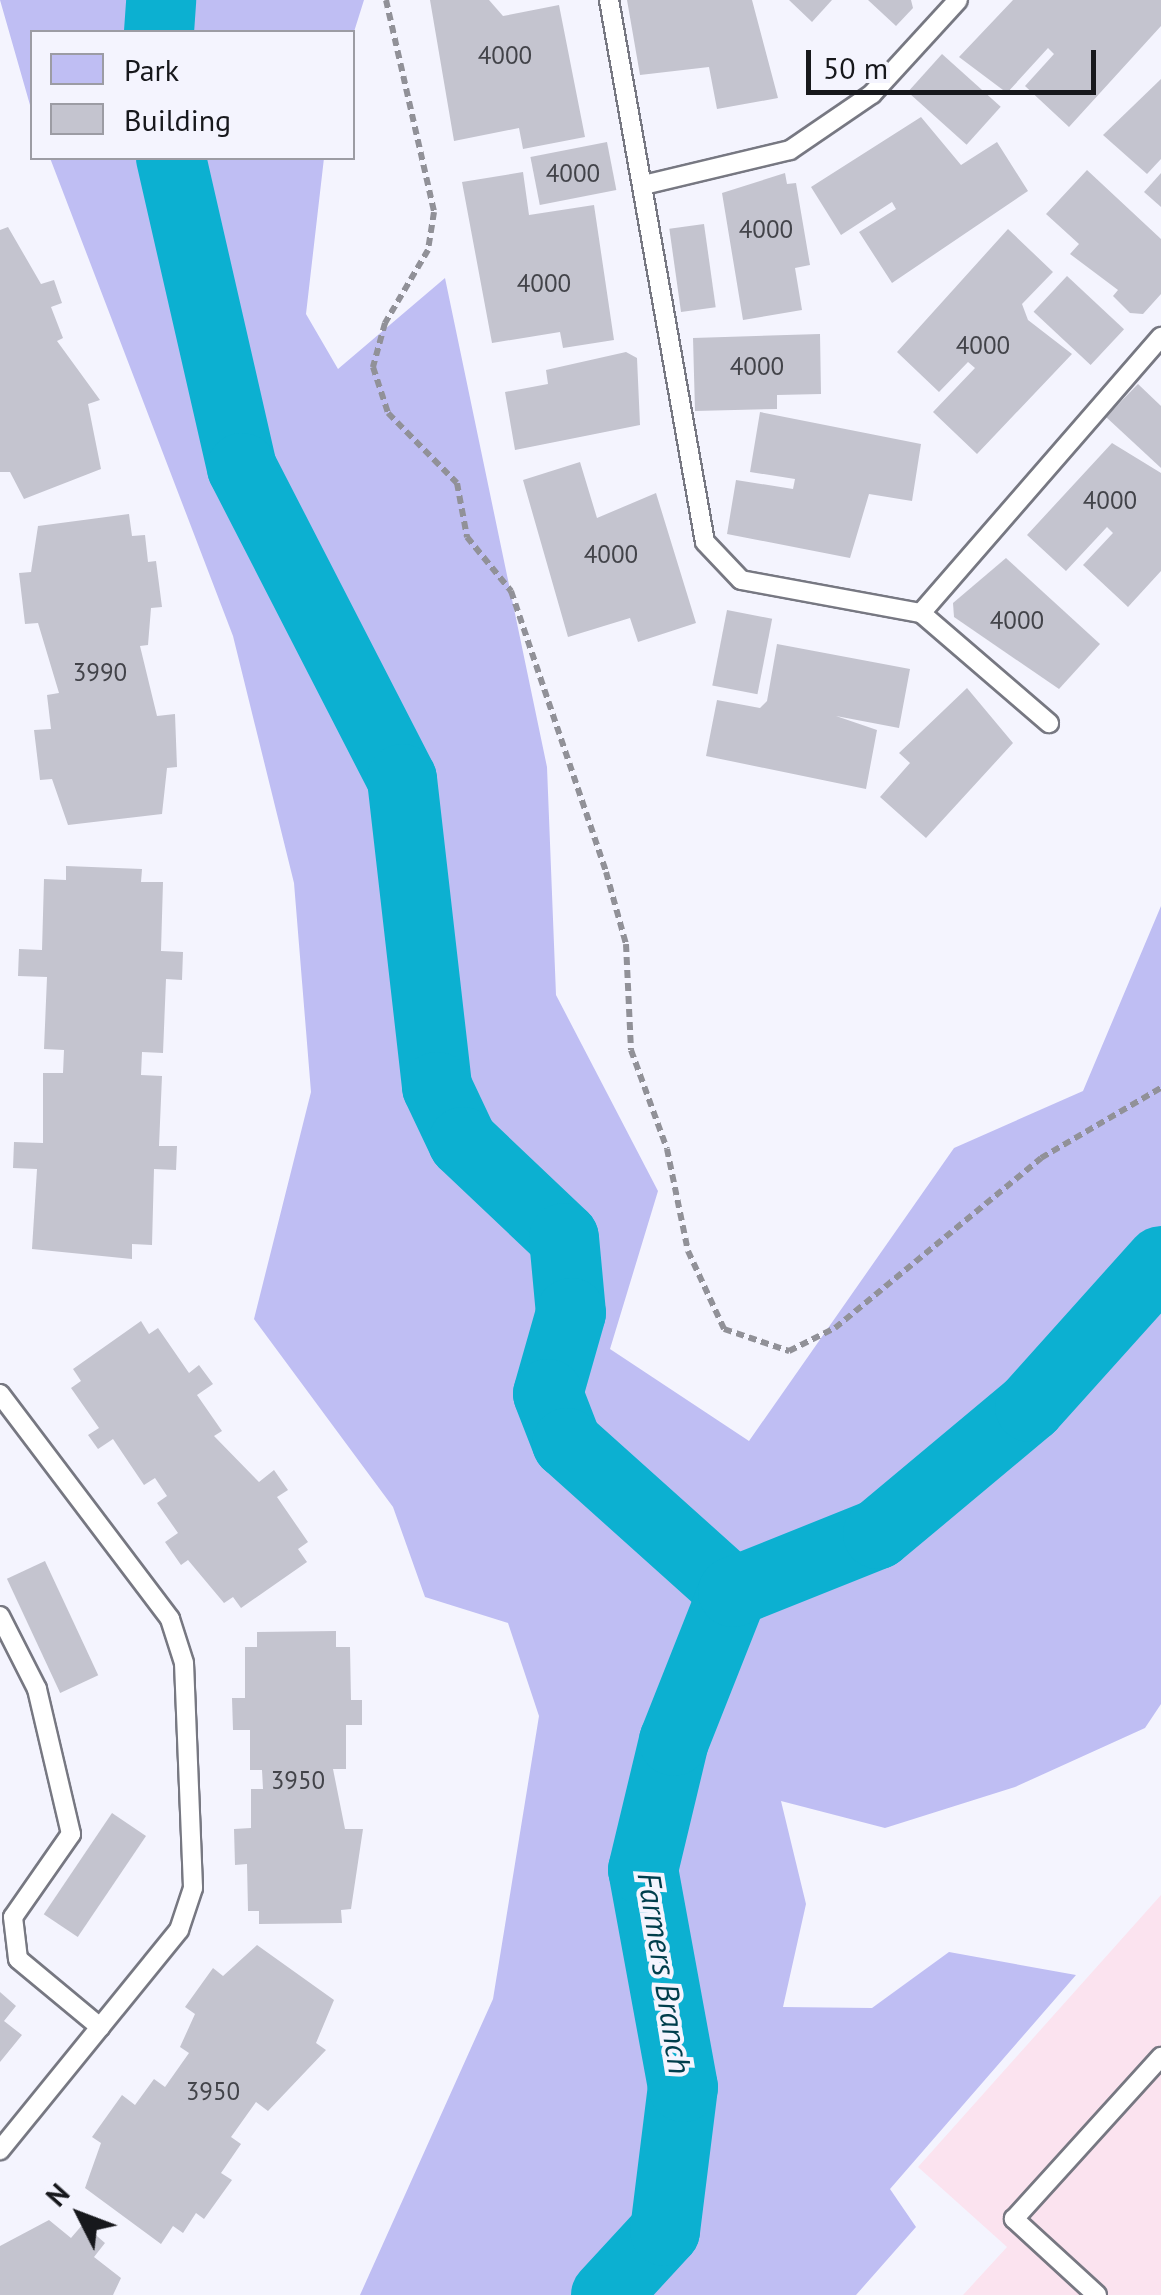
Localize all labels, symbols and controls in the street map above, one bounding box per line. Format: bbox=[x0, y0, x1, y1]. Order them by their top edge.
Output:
legend bbox=[30, 30, 355, 160]
scale bar bbox=[811, 30, 1101, 92]
house number: 4000 bbox=[478, 40, 532, 70]
text: 50 m bbox=[823, 48, 888, 87]
text: Park bbox=[124, 50, 179, 89]
text: Building bbox=[124, 100, 231, 139]
house number: 4000 bbox=[546, 158, 600, 188]
house number: 4000 bbox=[739, 214, 793, 244]
house number: 4000 bbox=[517, 268, 571, 298]
house number: 4000 bbox=[956, 330, 1010, 360]
house number: 4000 bbox=[730, 351, 784, 381]
house number: 4000 bbox=[1083, 485, 1137, 515]
house number: 4000 bbox=[584, 539, 638, 569]
house number: 4000 bbox=[990, 605, 1044, 635]
house number: 3990 bbox=[73, 657, 127, 687]
house number: 3950 bbox=[271, 1765, 325, 1795]
water label: Farmers Branch bbox=[630, 1869, 700, 2077]
house number: 3950 bbox=[186, 2076, 240, 2106]
north arrow bbox=[30, 2165, 130, 2265]
text: N bbox=[37, 2175, 77, 2214]

